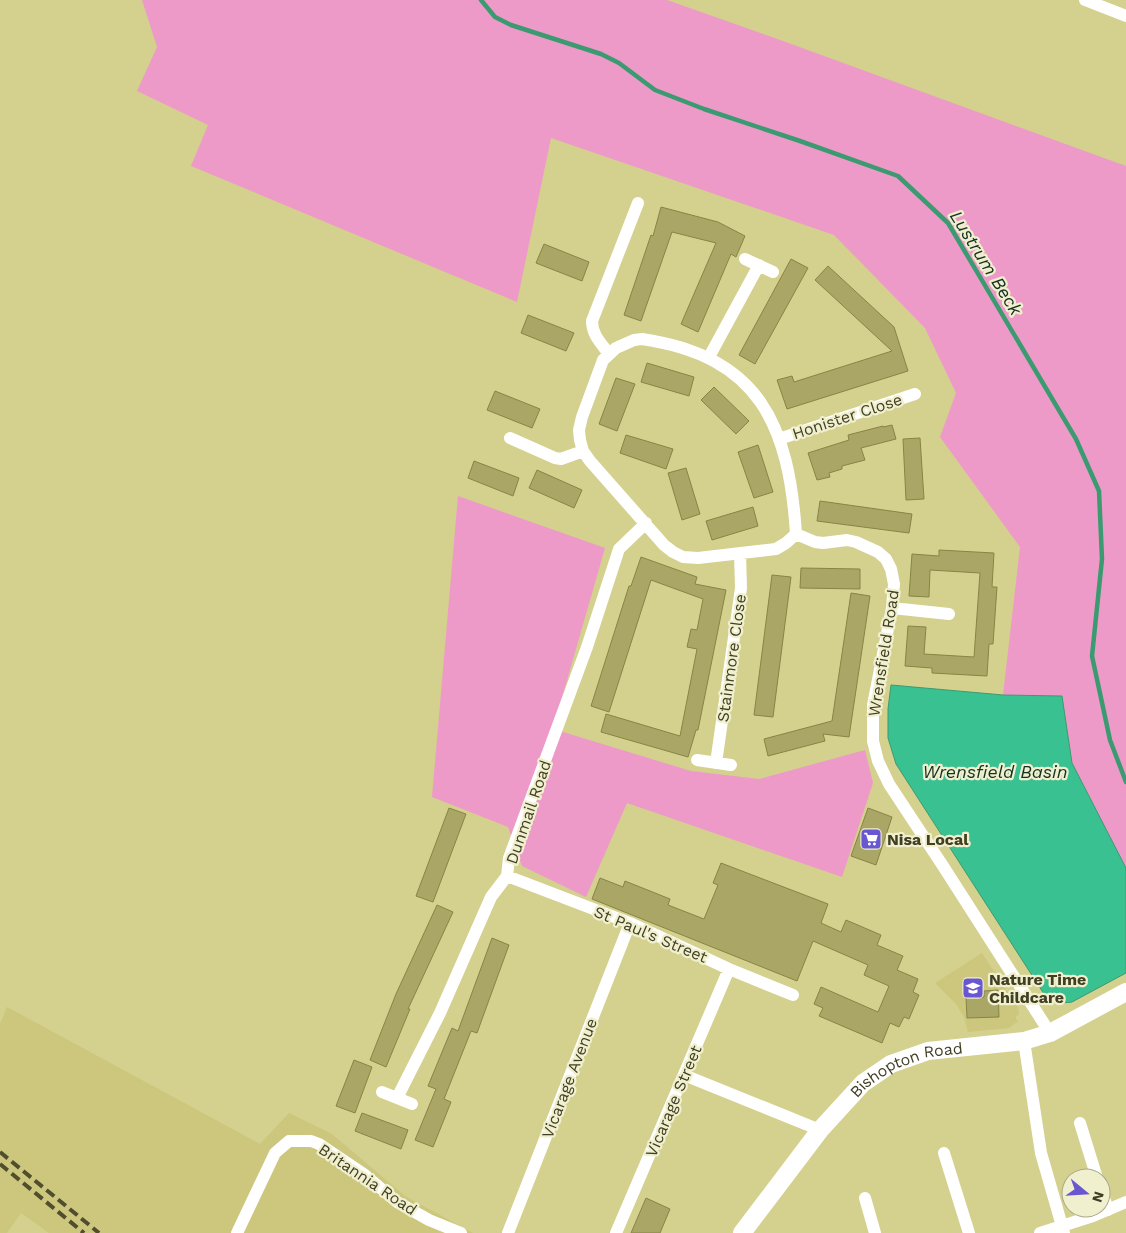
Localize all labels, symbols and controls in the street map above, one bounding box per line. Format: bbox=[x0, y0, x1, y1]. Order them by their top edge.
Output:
water label: Lustrum Beck bbox=[946, 207, 1028, 320]
street label: Honister Close bbox=[790, 390, 905, 443]
street label: Wrensfield Road bbox=[864, 588, 903, 718]
street label: Stainmore Close bbox=[713, 593, 750, 723]
street label: Dunmail Road bbox=[502, 758, 555, 867]
water label: Wrensfield Basin bbox=[922, 761, 1068, 782]
supermarket icon: Nisa Local bbox=[859, 827, 883, 851]
place label: Nisa Local bbox=[887, 830, 969, 849]
street label: St Paul's Street bbox=[591, 902, 711, 967]
place label: Nature Time Childcare bbox=[989, 970, 1086, 1007]
school or university icon: Nature Time Childcare bbox=[961, 976, 985, 1000]
street label: Vicarage Avenue bbox=[538, 1015, 601, 1141]
street label: Bishopton Road bbox=[846, 1038, 964, 1101]
street label: Vicarage Street bbox=[641, 1042, 706, 1160]
street label: Britannia Road bbox=[315, 1140, 420, 1219]
north arrow bbox=[1061, 1168, 1111, 1218]
text: N bbox=[1089, 1190, 1108, 1204]

